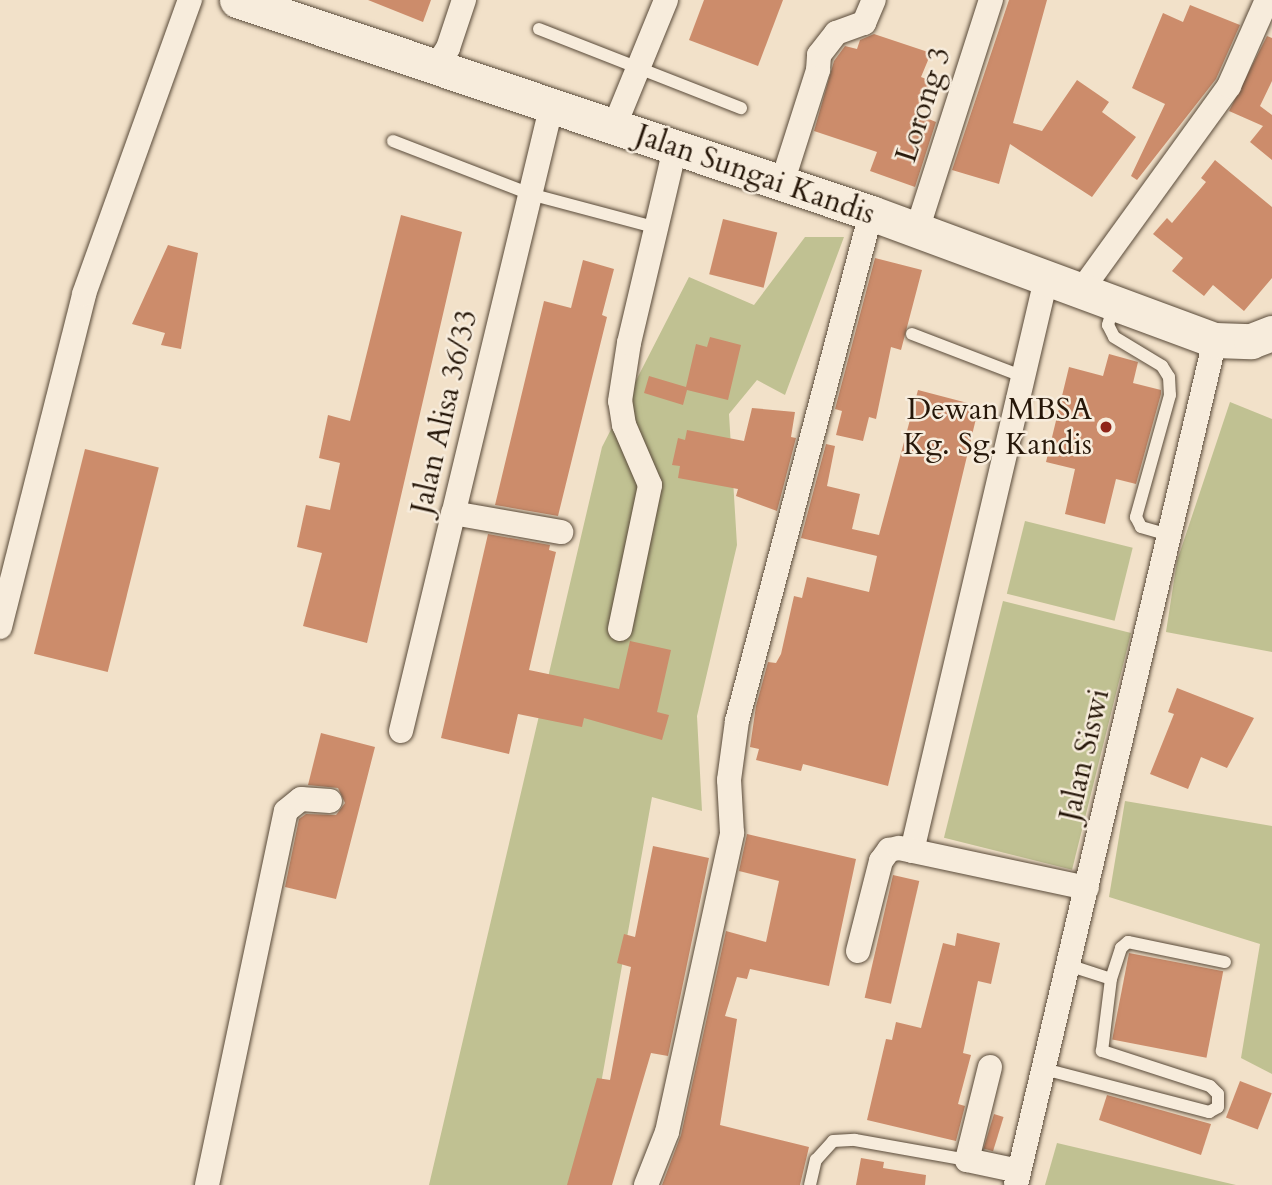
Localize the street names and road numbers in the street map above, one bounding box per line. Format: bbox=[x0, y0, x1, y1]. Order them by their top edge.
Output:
street label: Lorong 3 bbox=[889, 43, 959, 167]
street label: Jalan Sungai Kandis bbox=[631, 117, 879, 233]
street label: Jalan Alisa 36/33 bbox=[404, 306, 486, 518]
street label: Jalan Siswi bbox=[1052, 685, 1118, 825]

